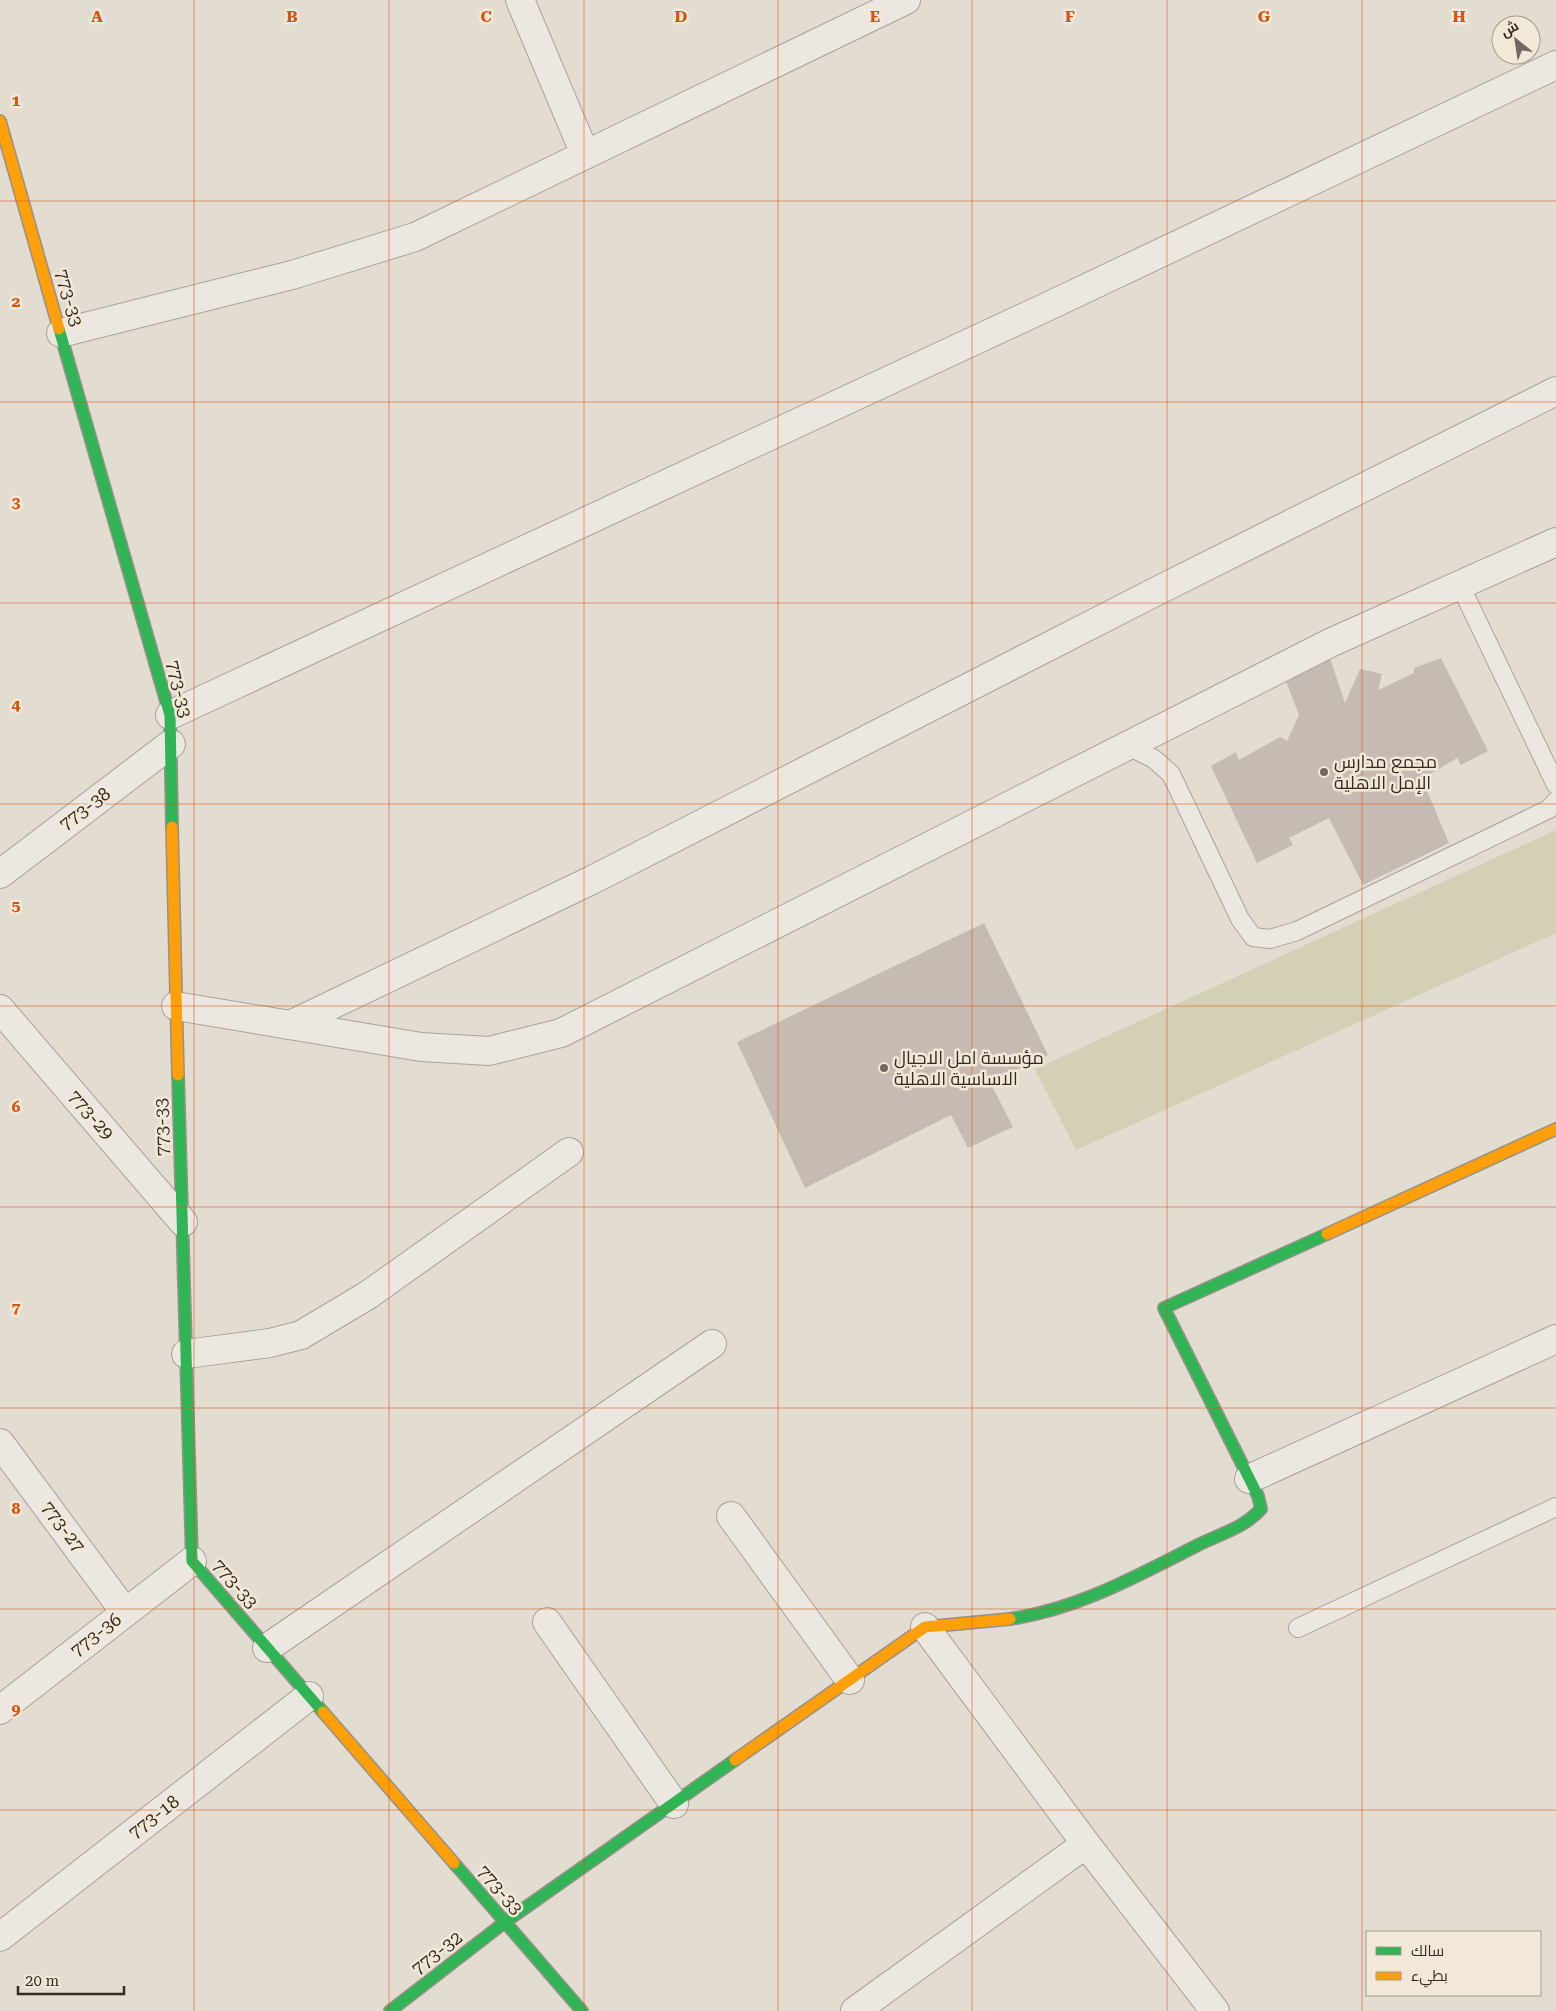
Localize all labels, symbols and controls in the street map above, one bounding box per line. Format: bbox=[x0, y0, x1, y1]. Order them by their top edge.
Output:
text: A bbox=[91, 7, 103, 26]
text: B bbox=[286, 7, 298, 26]
text: C bbox=[480, 7, 492, 26]
text: D bbox=[675, 7, 688, 26]
text: E bbox=[870, 7, 880, 26]
text: F bbox=[1065, 7, 1075, 26]
text: G bbox=[1258, 7, 1271, 26]
text: H bbox=[1452, 7, 1466, 26]
north arrow bbox=[1491, 15, 1541, 65]
text: ش bbox=[1498, 17, 1522, 41]
text: 1 bbox=[12, 91, 21, 110]
street label: 773-33 bbox=[51, 267, 88, 329]
text: 2 bbox=[12, 292, 21, 311]
text: 3 bbox=[12, 493, 21, 512]
street label: 773-33 bbox=[163, 658, 196, 720]
text: 4 bbox=[12, 695, 21, 714]
place label: مجمع مدارس الإمل الاهلية bbox=[1334, 751, 1437, 794]
marker: مجمع مدارس الإمل الاهلية bbox=[1318, 766, 1330, 778]
street label: 773-38 bbox=[55, 783, 114, 835]
text: 5 bbox=[12, 896, 21, 915]
place label: مؤسسة امل الاجيال الاساسية الاهلية bbox=[894, 1047, 1044, 1089]
marker: مؤسسة امل الاجيال الاساسية الاهلية bbox=[878, 1062, 890, 1074]
street label: 773-29 bbox=[64, 1086, 118, 1144]
text: 6 bbox=[12, 1097, 21, 1116]
street label: 773-33 bbox=[150, 1097, 173, 1157]
text: 7 bbox=[12, 1298, 21, 1317]
street label: 773-27 bbox=[37, 1497, 89, 1556]
text: 8 bbox=[12, 1499, 21, 1518]
street label: 773-33 bbox=[208, 1555, 262, 1613]
street label: 773-36 bbox=[66, 1608, 125, 1661]
text: 9 bbox=[12, 1700, 21, 1719]
street label: 773-18 bbox=[124, 1790, 183, 1843]
street label: 773-33 bbox=[473, 1861, 527, 1919]
street label: 773-32 bbox=[407, 1926, 466, 1979]
legend bbox=[1366, 1931, 1541, 1996]
text: سالك bbox=[1411, 1942, 1444, 1960]
scale bar bbox=[18, 1964, 124, 1996]
text: بطيء bbox=[1411, 1967, 1448, 1988]
text: 20 m bbox=[25, 1972, 60, 1990]

